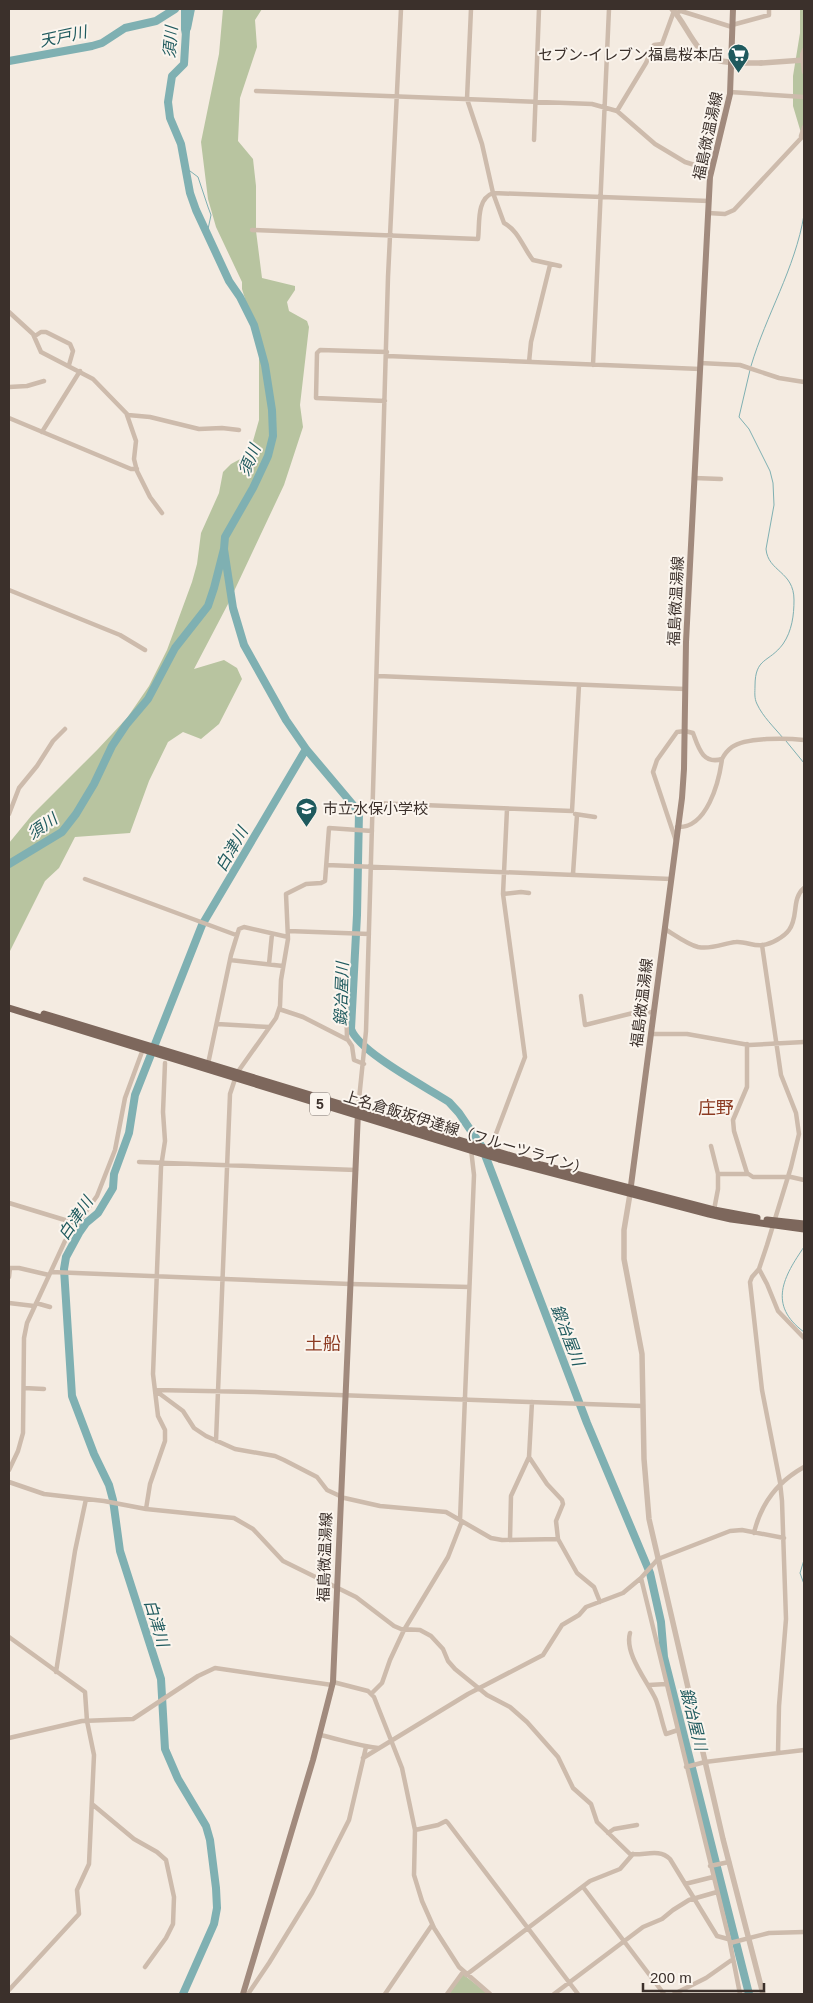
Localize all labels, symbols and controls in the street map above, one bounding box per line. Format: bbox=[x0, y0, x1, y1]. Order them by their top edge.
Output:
water label: 天戸川 bbox=[38, 23, 90, 50]
water label: 須川 bbox=[161, 23, 180, 59]
supermarket icon: セブン-イレブン福島桜本店 bbox=[727, 43, 751, 74]
place label: セブン-イレブン福島桜本店 bbox=[538, 46, 723, 63]
street label: 福島微温湯線 bbox=[690, 90, 725, 182]
water label: 須川 bbox=[235, 440, 264, 478]
street label: 福島微温湯線 bbox=[665, 556, 686, 646]
school or university icon: 市立水保小学校 bbox=[295, 797, 319, 828]
place label: 市立水保小学校 bbox=[323, 800, 428, 817]
water label: 須川 bbox=[24, 809, 62, 843]
water label: 白津川 bbox=[212, 822, 252, 874]
street label: 福島微温湯線 bbox=[628, 957, 655, 1049]
water label: 鍛冶屋川 bbox=[332, 960, 351, 1026]
street label: 上名倉飯坂伊達線（フルーツライン） bbox=[342, 1087, 590, 1178]
road number: 5 bbox=[310, 1092, 330, 1116]
district label: 庄野 bbox=[698, 1098, 734, 1118]
water label: 白津川 bbox=[55, 1192, 97, 1243]
water label: 鍛冶屋川 bbox=[548, 1302, 588, 1370]
district label: 土船 bbox=[305, 1334, 341, 1354]
street label: 福島微温湯線 bbox=[314, 1512, 335, 1602]
water label: 白津川 bbox=[141, 1598, 172, 1650]
water label: 鍛冶屋川 bbox=[678, 1686, 710, 1754]
scale bar bbox=[643, 1960, 764, 1992]
text: 200 m bbox=[650, 1969, 692, 1986]

